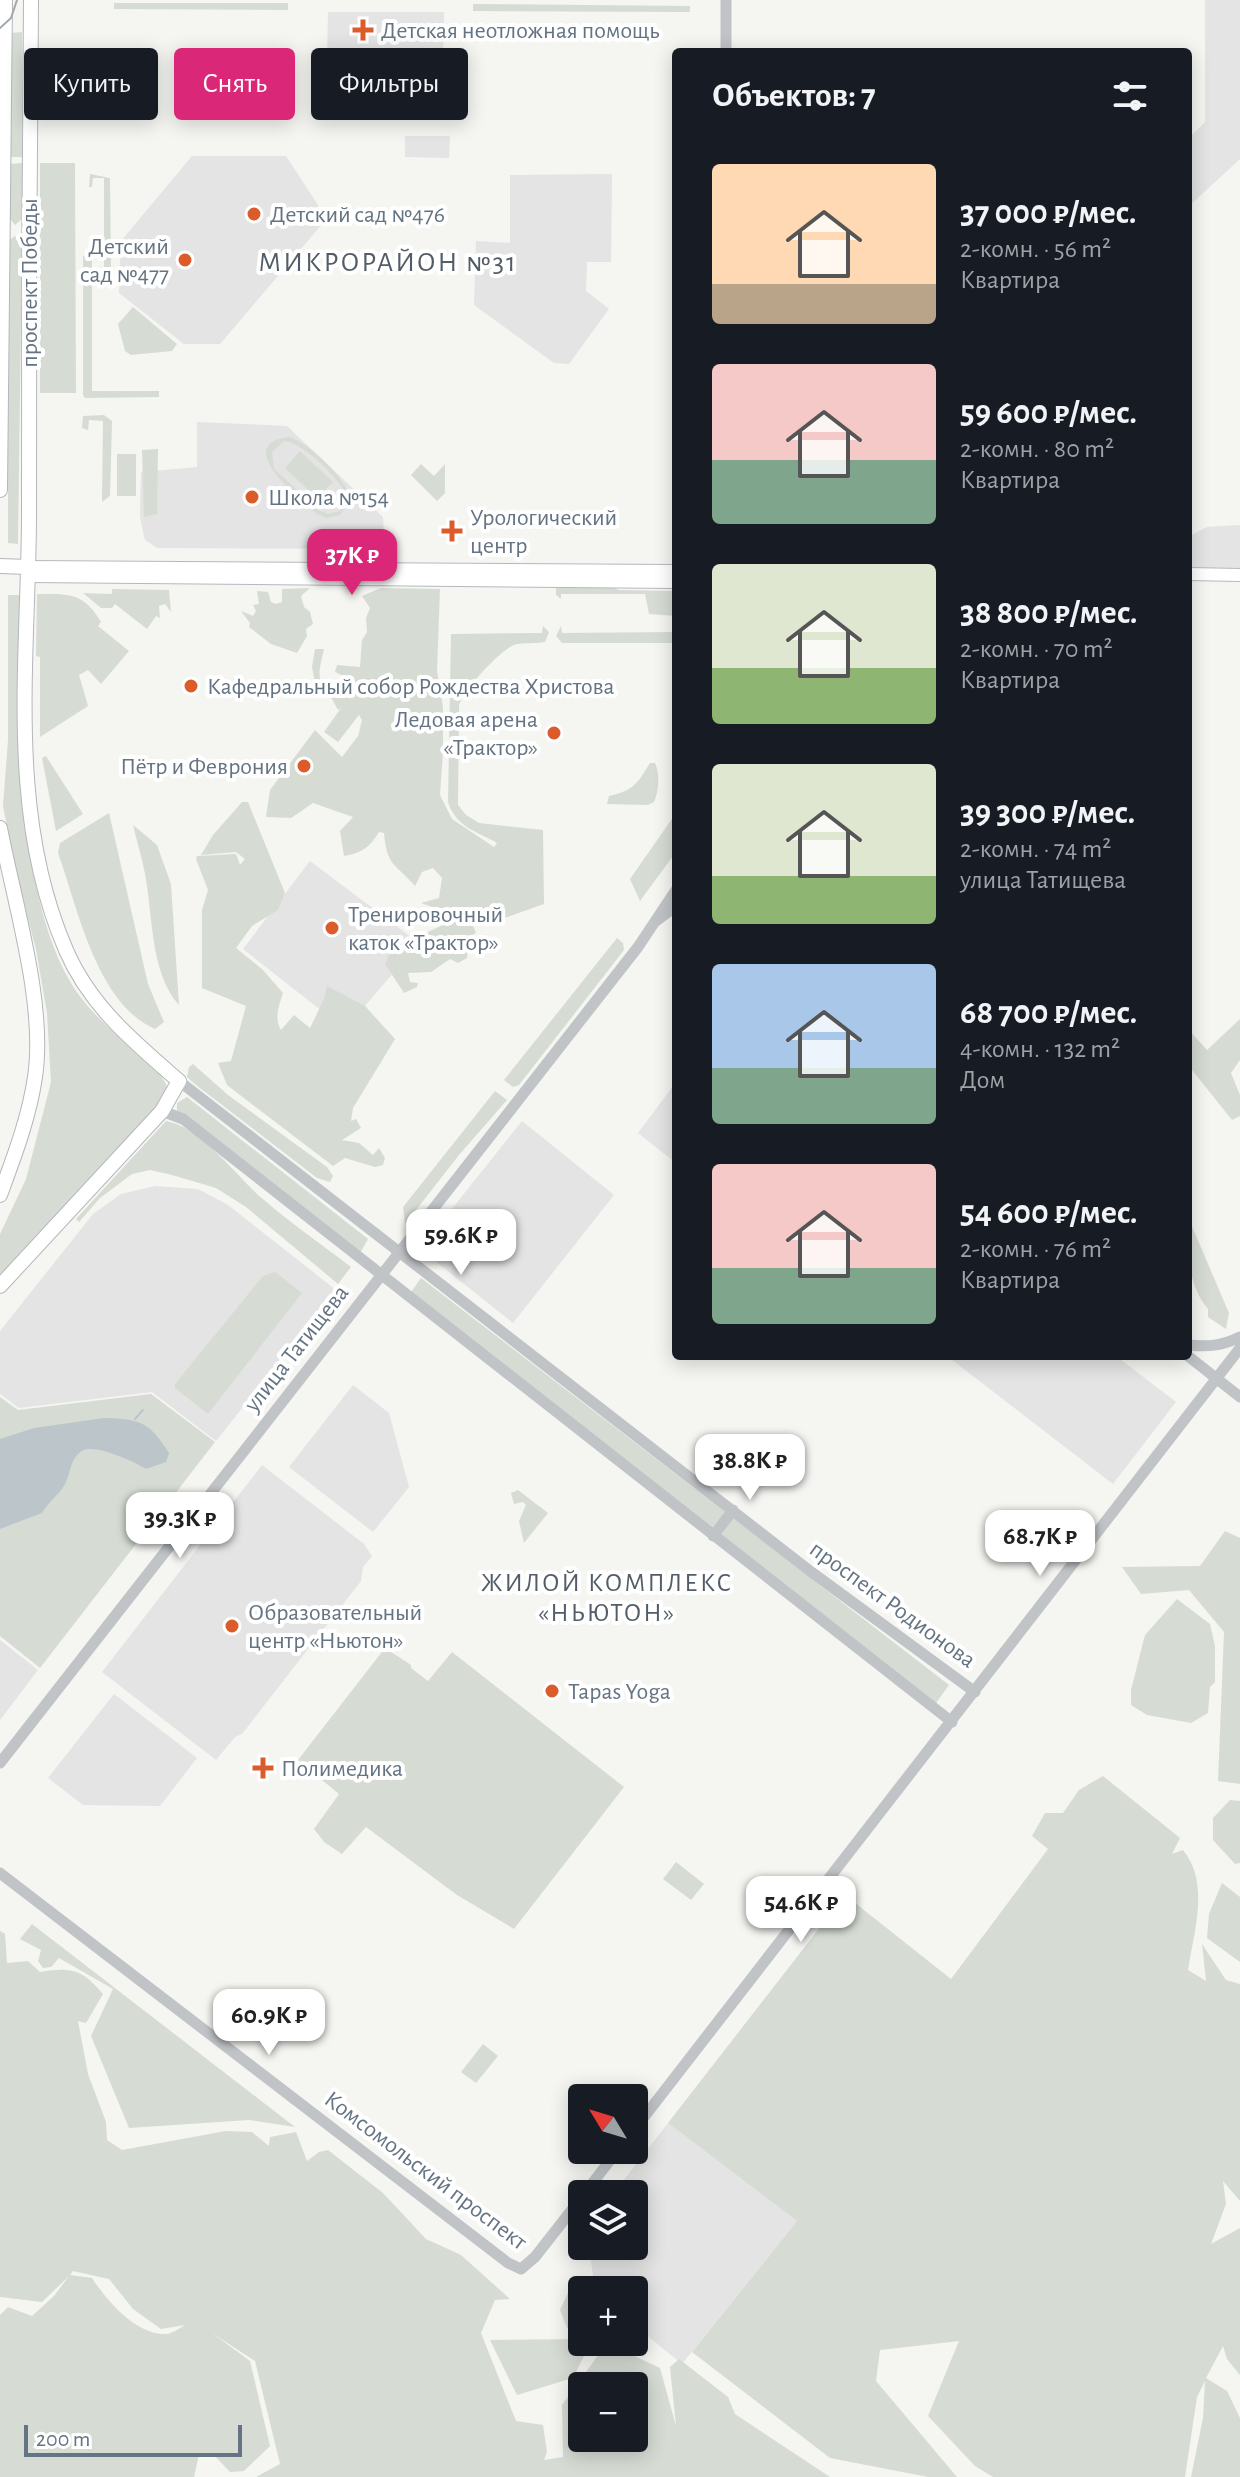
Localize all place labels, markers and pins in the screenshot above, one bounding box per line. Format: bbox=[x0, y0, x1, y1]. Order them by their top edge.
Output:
marker: Детская неотложная помощь bbox=[352, 19, 374, 41]
place label: Детская неотложная помощь bbox=[381, 19, 659, 43]
place label: Детский сад №476 bbox=[270, 203, 445, 227]
marker: Детский сад №476 bbox=[245, 205, 263, 223]
place label: Детский сад №477 bbox=[80, 235, 169, 287]
marker: Детский сад №477 bbox=[176, 251, 194, 269]
place label: Школа №154 bbox=[268, 486, 389, 510]
marker: Школа №154 bbox=[243, 488, 261, 506]
place label: Урологический центр bbox=[470, 506, 617, 558]
marker: Урологический центр bbox=[441, 520, 463, 542]
pin: 37K ₽ bbox=[296, 529, 408, 597]
place label: Кафедральный собор Рождества Христова bbox=[207, 675, 615, 699]
marker: Кафедральный собор Рождества Христова bbox=[182, 677, 200, 695]
place label: Ледовая арена «Трактор» bbox=[395, 708, 538, 760]
marker: Ледовая арена «Трактор» bbox=[545, 724, 563, 742]
place label: Пётр и Феврония bbox=[120, 755, 288, 779]
marker: Пётр и Феврония bbox=[295, 757, 313, 775]
place label: Тренировочный каток «Трактор» bbox=[348, 903, 503, 955]
marker: Тренировочный каток «Трактор» bbox=[323, 919, 341, 937]
pin: 59.6K ₽ bbox=[387, 1209, 535, 1277]
pin: 38.8K ₽ bbox=[676, 1434, 824, 1502]
pin: 39.3K ₽ bbox=[106, 1492, 254, 1560]
pin: 68.7K ₽ bbox=[966, 1510, 1114, 1578]
place label: Образовательный центр «Ньютон» bbox=[248, 1601, 422, 1653]
marker: Образовательный центр «Ньютон» bbox=[223, 1617, 241, 1635]
place label: Tapas Yoga bbox=[568, 1680, 671, 1704]
marker: Tapas Yoga bbox=[543, 1682, 561, 1700]
marker: Полимедика bbox=[252, 1757, 274, 1779]
place label: Полимедика bbox=[281, 1757, 403, 1781]
pin: 54.6K ₽ bbox=[727, 1876, 875, 1944]
pin: 60.9K ₽ bbox=[195, 1989, 343, 2057]

